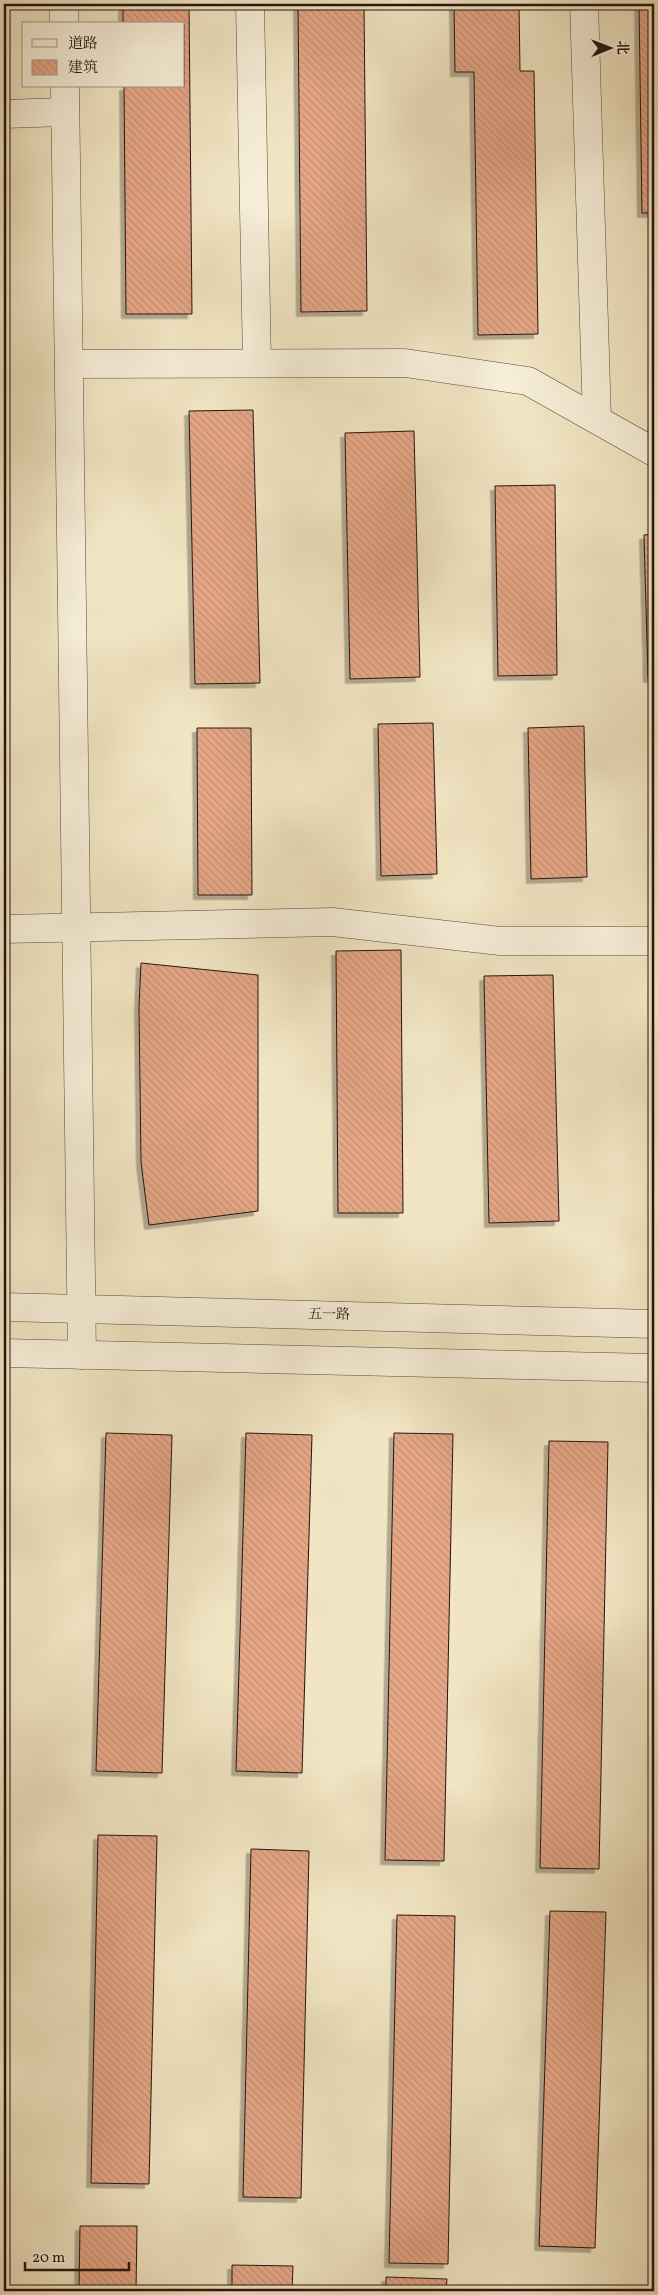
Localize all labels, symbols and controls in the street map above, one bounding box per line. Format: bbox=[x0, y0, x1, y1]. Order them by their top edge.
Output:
legend bbox=[22, 22, 185, 88]
north arrow bbox=[586, 22, 636, 72]
text: 道路 bbox=[68, 34, 98, 55]
text: 北 bbox=[612, 41, 631, 55]
text: 建筑 bbox=[68, 58, 98, 79]
street label: 五一路 bbox=[308, 1305, 350, 1325]
scale bar bbox=[25, 2240, 129, 2272]
text: 20 m bbox=[32, 2248, 65, 2269]

